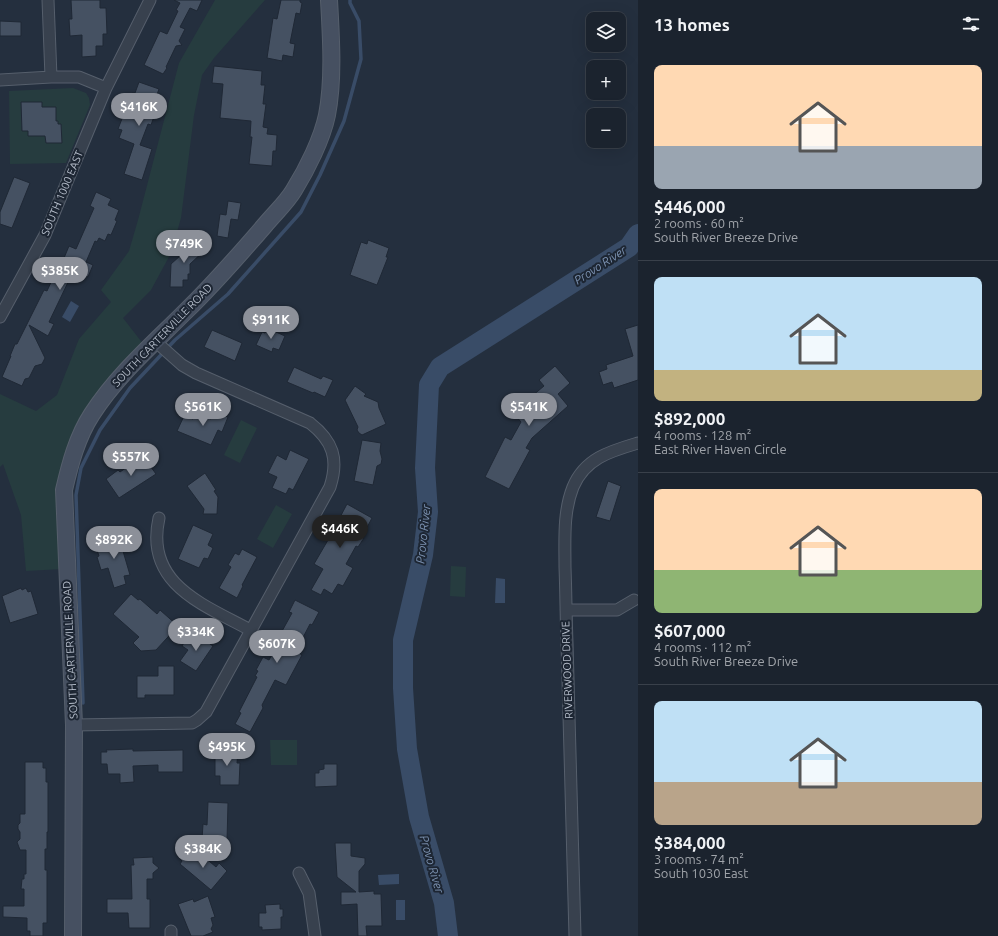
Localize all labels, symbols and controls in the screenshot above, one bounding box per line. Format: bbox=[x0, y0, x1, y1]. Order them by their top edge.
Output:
map controls bbox=[586, 12, 626, 148]
button: layers bbox=[586, 12, 626, 52]
icon: filters bbox=[960, 13, 982, 35]
text: 13 homes bbox=[654, 15, 730, 34]
button: + bbox=[586, 60, 626, 100]
icon: home bbox=[782, 91, 854, 163]
pin: $416K bbox=[111, 93, 167, 127]
text: $416K bbox=[120, 99, 158, 113]
button: − bbox=[586, 108, 626, 148]
street label: SOUTH 1000 EAST bbox=[39, 149, 85, 237]
text: $446,000 bbox=[654, 197, 725, 216]
text: 2 rooms · 60 m² bbox=[654, 216, 744, 230]
pin: $749K bbox=[156, 230, 212, 264]
text: South River Breeze Drive bbox=[654, 230, 798, 244]
text: $749K bbox=[165, 236, 203, 250]
water label: Provo River bbox=[571, 243, 629, 287]
pin: $385K bbox=[32, 257, 88, 291]
text: $385K bbox=[41, 263, 79, 277]
street label: SOUTH CARTERVILLE ROAD bbox=[110, 281, 214, 389]
icon: home bbox=[782, 303, 854, 375]
pin: $911K bbox=[243, 306, 299, 340]
text: $911K bbox=[252, 312, 290, 326]
pin: $561K bbox=[175, 393, 231, 427]
pin: $541K bbox=[501, 393, 557, 427]
text: $561K bbox=[184, 399, 222, 413]
text: $541K bbox=[510, 399, 548, 413]
text: $892,000 bbox=[654, 409, 725, 428]
text: 4 rooms · 128 m² bbox=[654, 428, 751, 442]
text: East River Haven Circle bbox=[654, 442, 787, 456]
pin: $557K bbox=[103, 443, 159, 477]
text: $557K bbox=[112, 449, 150, 463]
water label: Provo River bbox=[413, 503, 433, 564]
pin: $446K bbox=[312, 515, 368, 549]
icon: home bbox=[782, 515, 854, 587]
text: $446K bbox=[321, 521, 359, 535]
pin: $892K bbox=[86, 526, 142, 560]
text: $892K bbox=[95, 532, 133, 546]
street label: SOUTH CARTERVILLE ROAD bbox=[60, 580, 80, 719]
pin: $334K bbox=[168, 618, 224, 652]
street label: RIVERWOOD DRIVE bbox=[559, 621, 575, 719]
text: $607,000 bbox=[654, 621, 725, 640]
text: $334K bbox=[177, 624, 215, 638]
pin: $607K bbox=[249, 630, 305, 664]
text: $607K bbox=[258, 636, 296, 650]
text: 4 rooms · 112 m² bbox=[654, 640, 751, 654]
text: South River Breeze Drive bbox=[654, 654, 798, 668]
icon: home bbox=[782, 727, 854, 799]
pin: $495K bbox=[199, 733, 255, 767]
text: $495K bbox=[208, 739, 246, 753]
text: $384,000 bbox=[654, 833, 725, 852]
water label: Provo River bbox=[418, 834, 447, 895]
pin: $384K bbox=[175, 835, 231, 869]
text: $384K bbox=[184, 841, 222, 855]
text: 3 rooms · 74 m² bbox=[654, 852, 744, 866]
text: South 1030 East bbox=[654, 866, 748, 880]

